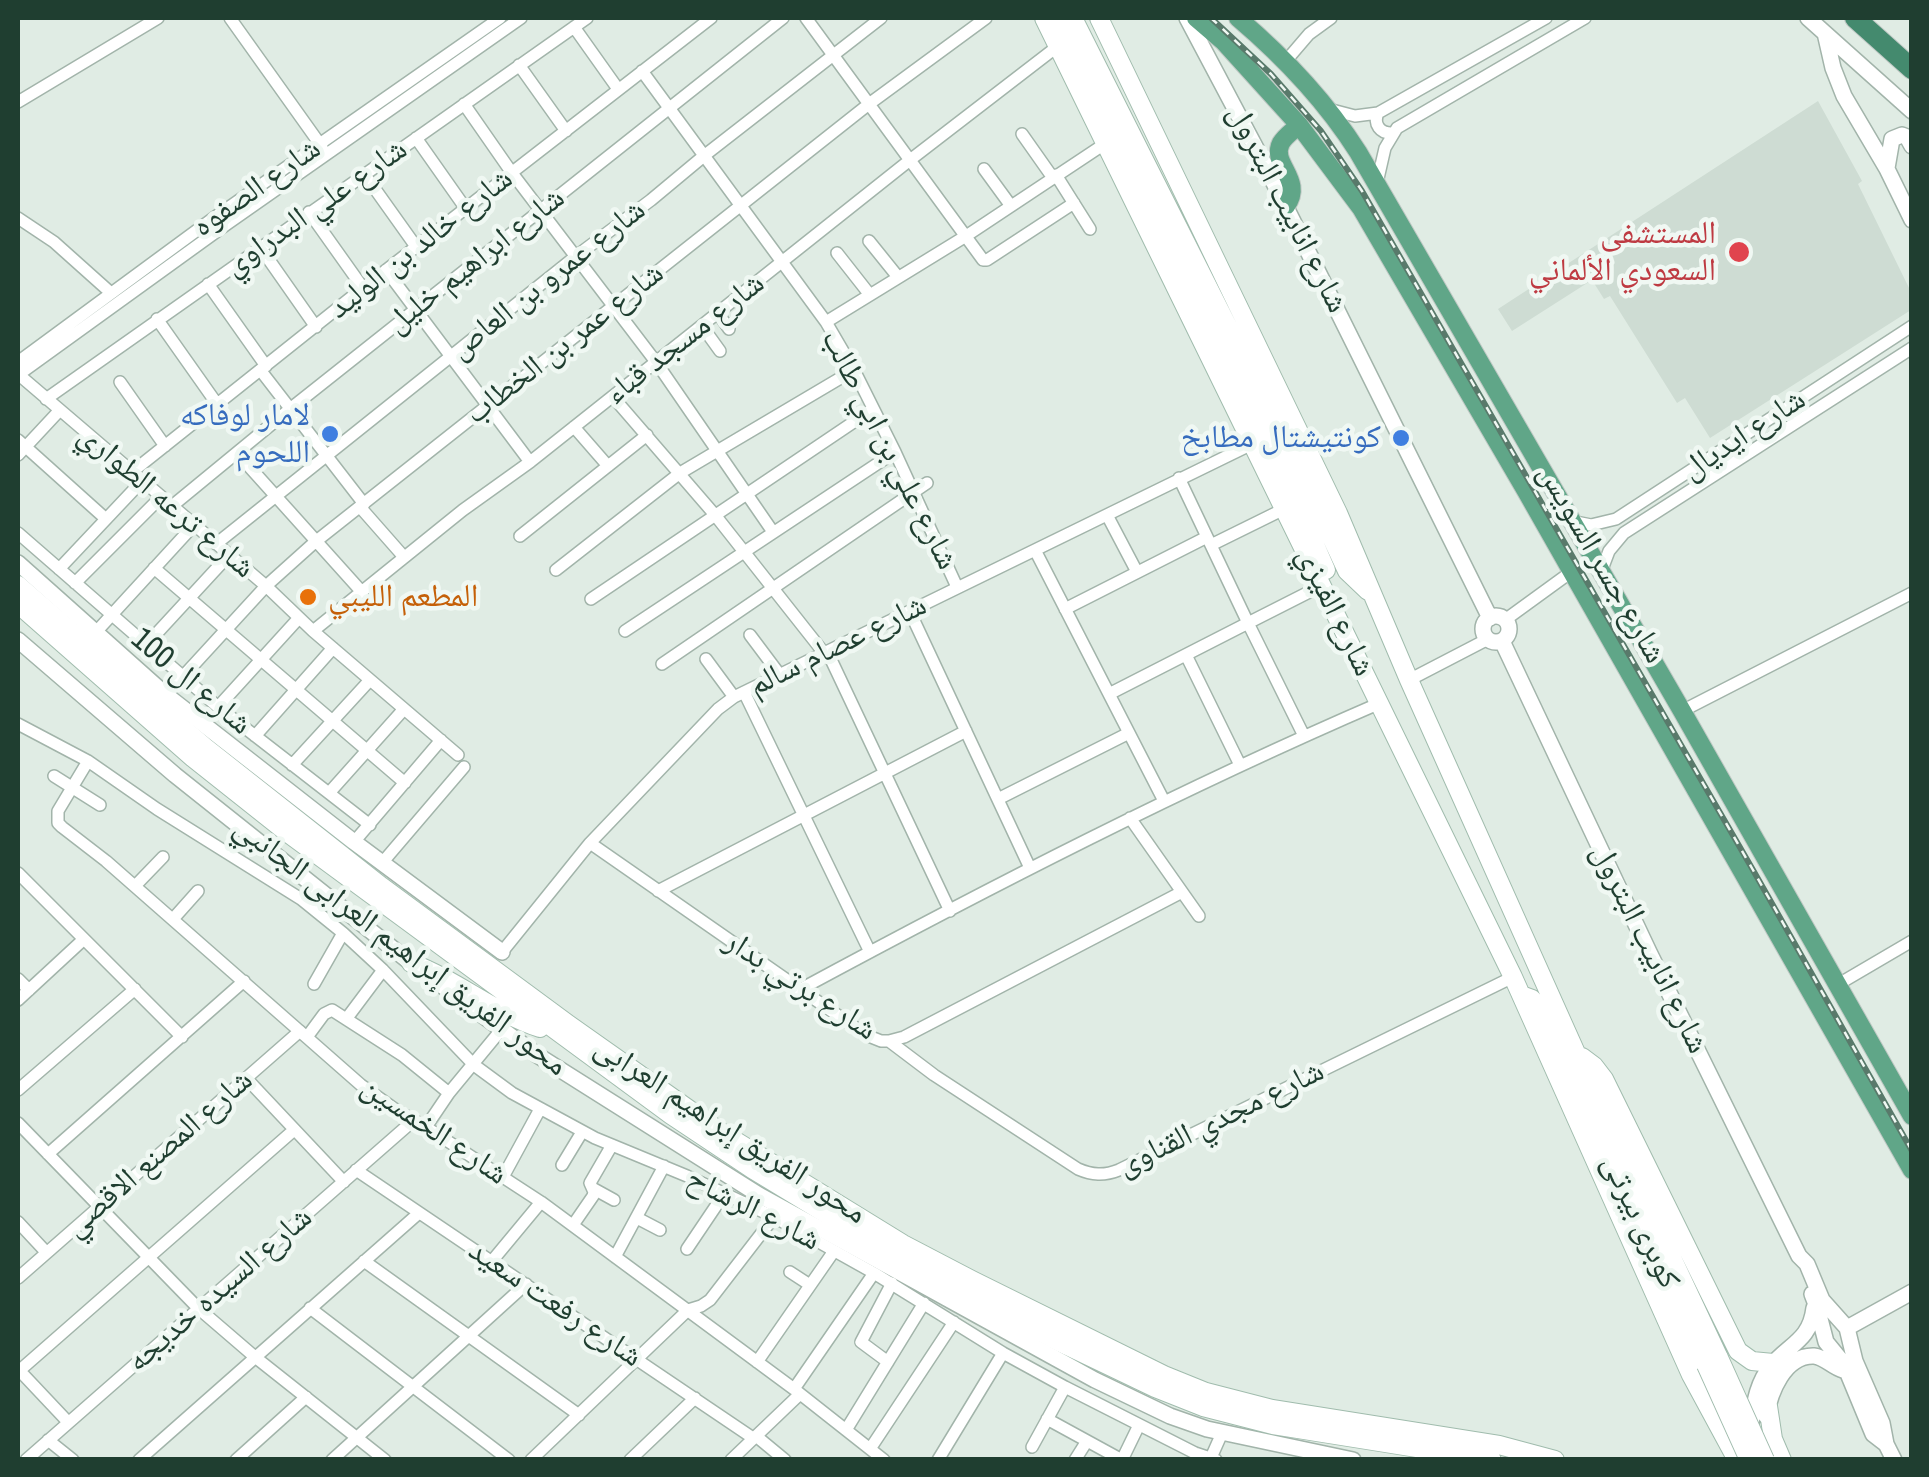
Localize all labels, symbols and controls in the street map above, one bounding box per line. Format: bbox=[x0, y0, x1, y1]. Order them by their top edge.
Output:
street label: شارع انابيب البترول bbox=[1218, 98, 1356, 320]
street label: شارع الصفوه bbox=[185, 130, 329, 246]
street label: شارع علي البدراوي bbox=[217, 131, 415, 285]
street label: شارع خالد بن الوليد bbox=[321, 160, 521, 328]
street label: شارع ابراهيم خليل bbox=[379, 179, 573, 343]
street label: شارع عمرو بن العاص bbox=[442, 192, 654, 368]
place label: المستشفى السعودي الألماني bbox=[1529, 215, 1716, 290]
marker: المستشفى السعودي الألماني bbox=[1726, 239, 1752, 265]
street label: شارع عمر بن الخطاب bbox=[458, 255, 672, 433]
street label: شارع مسجد قباء bbox=[597, 265, 773, 413]
street label: شارع علي بن ابي طالب bbox=[812, 324, 966, 576]
street label: شارع ايديال bbox=[1675, 381, 1813, 489]
place label: لامار لوفاكه اللحوم bbox=[180, 397, 310, 472]
street label: شارع ترعه الطواري bbox=[70, 417, 262, 587]
place label: كونتيشتال مطابخ bbox=[1181, 419, 1381, 457]
marker: لامار لوفاكه اللحوم bbox=[319, 423, 341, 445]
marker: كونتيشتال مطابخ bbox=[1390, 427, 1412, 449]
street label: شارع جسر السويس bbox=[1528, 457, 1674, 671]
street label: شارع الفيزي bbox=[1287, 541, 1383, 683]
place label: المطعم الليبي bbox=[328, 578, 478, 616]
marker: المطعم الليبي bbox=[297, 586, 319, 608]
street label: شارع عصام سالم bbox=[743, 586, 933, 706]
street label: شارع ال 100 bbox=[123, 620, 259, 744]
street label: محور الفريق إبراهيم العرابى الجانبي bbox=[225, 809, 575, 1085]
street label: شارع انابيب البترول bbox=[1582, 838, 1716, 1060]
street label: شارع برتي بدار bbox=[717, 923, 883, 1049]
street label: محور الفريق إبراهيم العرابى bbox=[587, 1029, 873, 1233]
street label: شارع مجدي القناوى bbox=[1111, 1052, 1331, 1186]
street label: شارع المصنع الاقصي bbox=[57, 1062, 261, 1246]
street label: شارع الخمسين bbox=[353, 1068, 515, 1194]
street label: كوبرى بيرتى bbox=[1592, 1149, 1688, 1295]
street label: شارع الرشاح bbox=[680, 1160, 826, 1260]
street label: شارع السيده خديجه bbox=[119, 1199, 321, 1381]
street label: شارع رفعت سعيد bbox=[461, 1232, 649, 1376]

